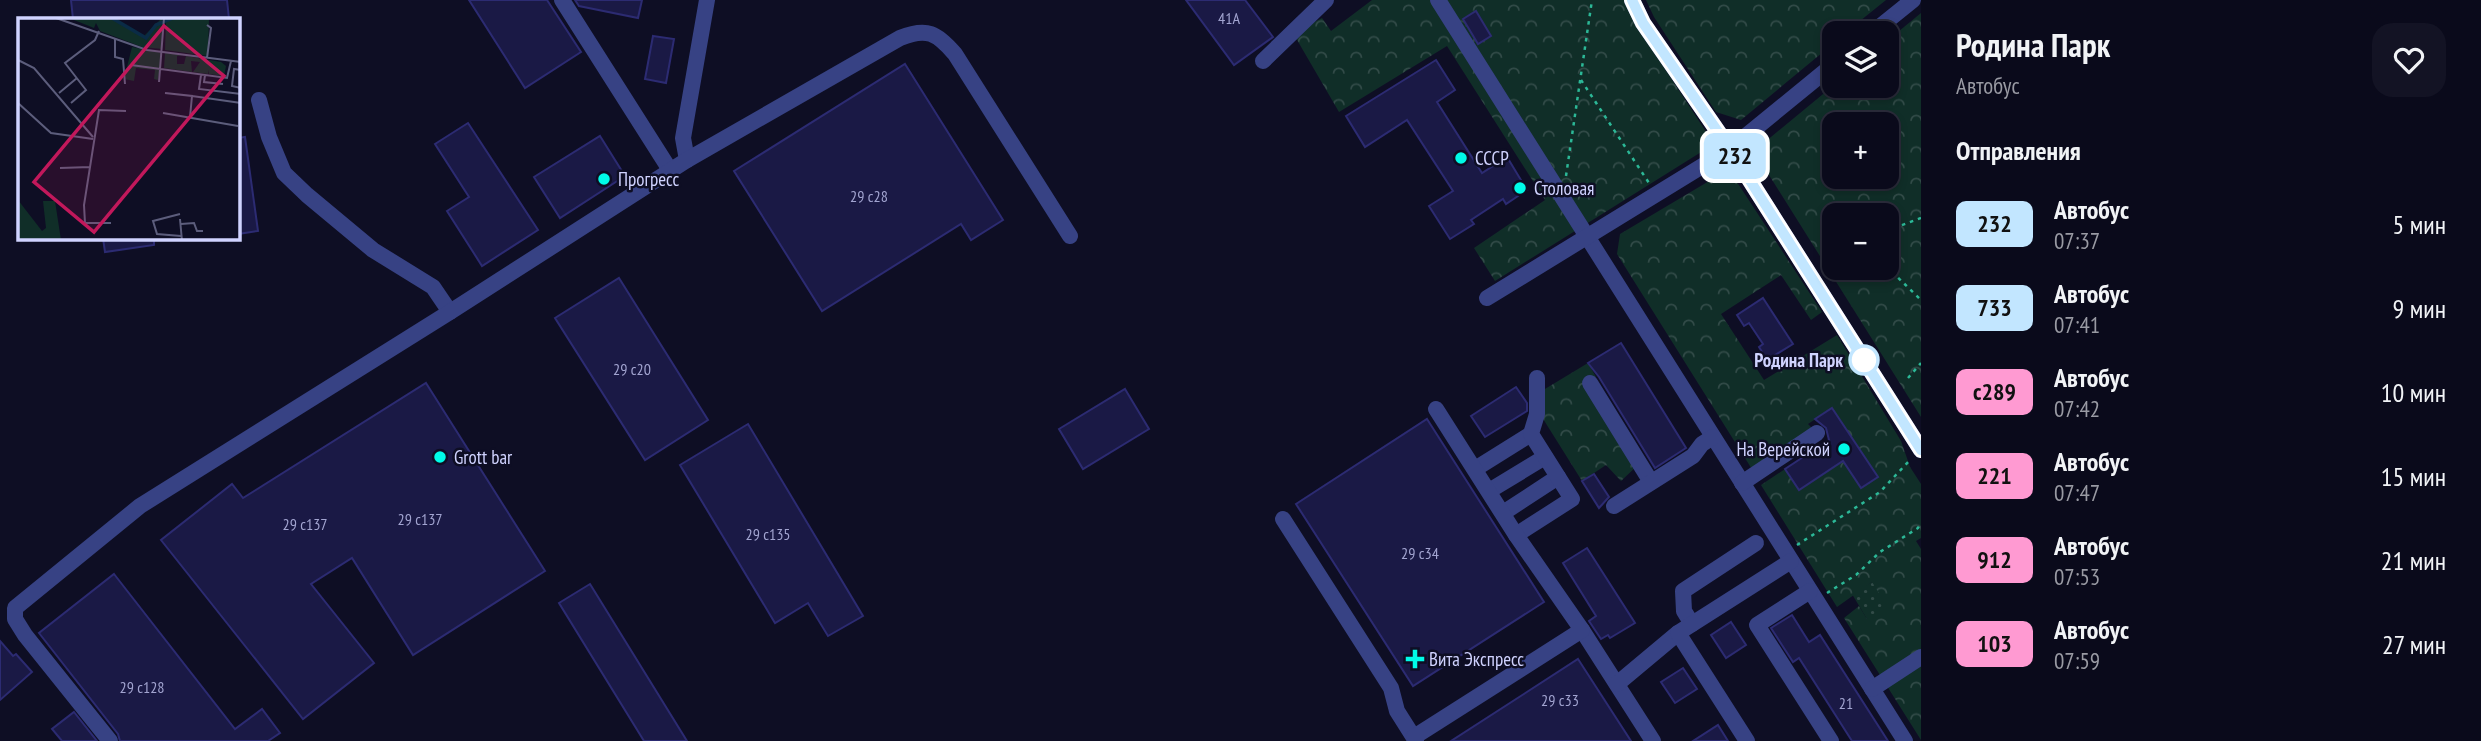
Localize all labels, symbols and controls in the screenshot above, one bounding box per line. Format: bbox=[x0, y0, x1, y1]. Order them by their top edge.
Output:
house number: 41А bbox=[1218, 8, 1240, 28]
inset map bbox=[18, 18, 240, 240]
map controls bbox=[1822, 21, 1899, 280]
button: layers bbox=[1822, 21, 1899, 98]
text: Родина Парк bbox=[1956, 23, 2110, 66]
button: heart bbox=[2372, 23, 2446, 97]
text: Автобус bbox=[1956, 71, 2020, 100]
button: + bbox=[1822, 112, 1899, 189]
line badge: 232 bbox=[1695, 133, 1775, 179]
text: Отправления bbox=[1956, 134, 2081, 167]
text: 232 bbox=[1718, 140, 1752, 171]
place label: СССР bbox=[1475, 146, 1509, 170]
marker: СССР bbox=[1453, 150, 1469, 166]
place label: Прогресс bbox=[618, 167, 679, 191]
marker: Прогресс bbox=[596, 171, 612, 187]
place label: Столовая bbox=[1534, 176, 1594, 200]
marker: Столовая bbox=[1512, 180, 1528, 196]
house number: 29 с28 bbox=[850, 186, 888, 206]
text: Автобус bbox=[2054, 193, 2129, 226]
button: − bbox=[1822, 203, 1899, 280]
text: 232 bbox=[1977, 208, 2012, 239]
text: 5 мин bbox=[2393, 208, 2446, 241]
text: 07:37 bbox=[2054, 226, 2100, 255]
text: Автобус bbox=[2054, 277, 2129, 310]
text: 733 bbox=[1977, 292, 2012, 323]
text: 9 мин bbox=[2393, 292, 2446, 325]
text: 07:41 bbox=[2054, 310, 2100, 339]
marker: Родина Парк bbox=[1849, 345, 1879, 375]
place label: Родина Парк bbox=[1754, 348, 1843, 372]
house number: 29 с20 bbox=[613, 359, 651, 379]
text: Автобус bbox=[2054, 361, 2129, 394]
text: с289 bbox=[1973, 376, 2016, 407]
text: 10 мин bbox=[2381, 376, 2446, 409]
text: 07:42 bbox=[2054, 394, 2100, 423]
place label: На Верейской bbox=[1736, 437, 1830, 461]
marker: На Верейской bbox=[1836, 441, 1852, 457]
place label: Grott bar bbox=[454, 445, 513, 469]
text: Автобус bbox=[2054, 445, 2129, 478]
marker: Grott bar bbox=[432, 449, 448, 465]
text: 221 bbox=[1977, 460, 2012, 491]
text: 15 мин bbox=[2381, 460, 2446, 493]
text: 07:47 bbox=[2054, 478, 2100, 507]
house number: 29 с137 bbox=[397, 509, 443, 529]
house number: 29 с137 bbox=[282, 514, 328, 534]
house number: 29 с135 bbox=[745, 524, 791, 544]
text: Автобус bbox=[2054, 529, 2129, 562]
house number: 29 с34 bbox=[1401, 543, 1439, 563]
text: 912 bbox=[1977, 544, 2012, 575]
text: 21 мин bbox=[2381, 544, 2446, 577]
text: 07:53 bbox=[2054, 562, 2100, 591]
text: Автобус bbox=[2054, 613, 2129, 646]
text: 103 bbox=[1977, 628, 2012, 659]
text: 27 мин bbox=[2382, 628, 2446, 661]
text: 07:59 bbox=[2054, 646, 2100, 675]
place label: Вита Экспресс bbox=[1429, 647, 1524, 671]
marker: Вита Экспресс bbox=[1407, 651, 1423, 667]
house number: 29 с128 bbox=[119, 677, 165, 697]
house number: 29 с33 bbox=[1541, 690, 1579, 710]
house number: 21 bbox=[1839, 693, 1853, 713]

